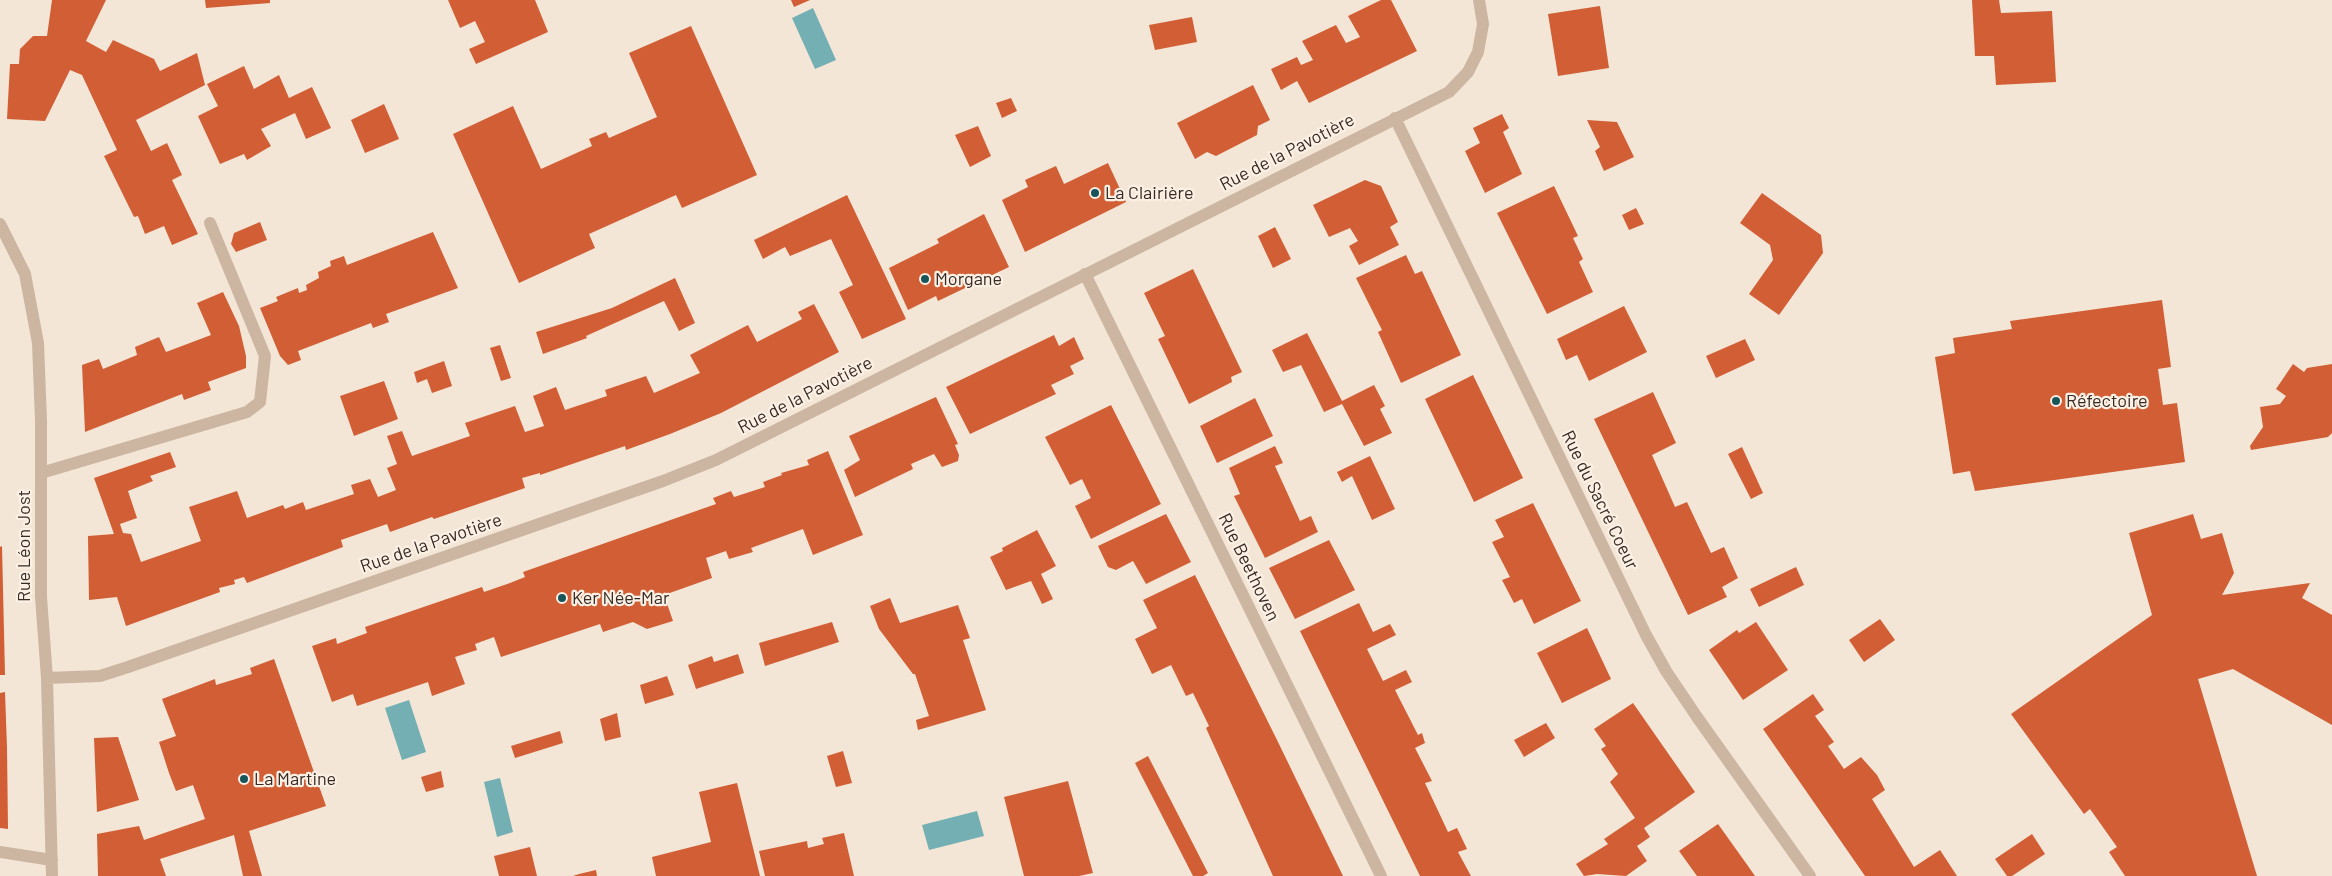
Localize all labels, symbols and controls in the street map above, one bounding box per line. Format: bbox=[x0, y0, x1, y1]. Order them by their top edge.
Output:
street label: Rue de la Pavotière bbox=[1216, 109, 1358, 195]
place label: La Clairière bbox=[1105, 182, 1194, 204]
marker: La Clairière bbox=[1089, 187, 1101, 199]
place label: Morgane bbox=[935, 268, 1002, 290]
marker: Morgane bbox=[919, 273, 931, 285]
street label: Rue de la Pavotière bbox=[734, 352, 876, 438]
place label: Réfectoire bbox=[2066, 390, 2148, 412]
marker: Réfectoire bbox=[2050, 395, 2062, 407]
street label: Rue du Sacré Coeur bbox=[1557, 427, 1643, 573]
street label: Rue Léon Jost bbox=[13, 490, 35, 602]
street label: Rue de la Pavotière bbox=[357, 509, 505, 577]
street label: Rue Beethoven bbox=[1214, 510, 1284, 624]
place label: Ker Née-Mar bbox=[572, 587, 670, 609]
marker: Ker Née-Mar bbox=[556, 592, 568, 604]
place label: La Martine bbox=[254, 768, 336, 790]
marker: La Martine bbox=[238, 773, 250, 785]

